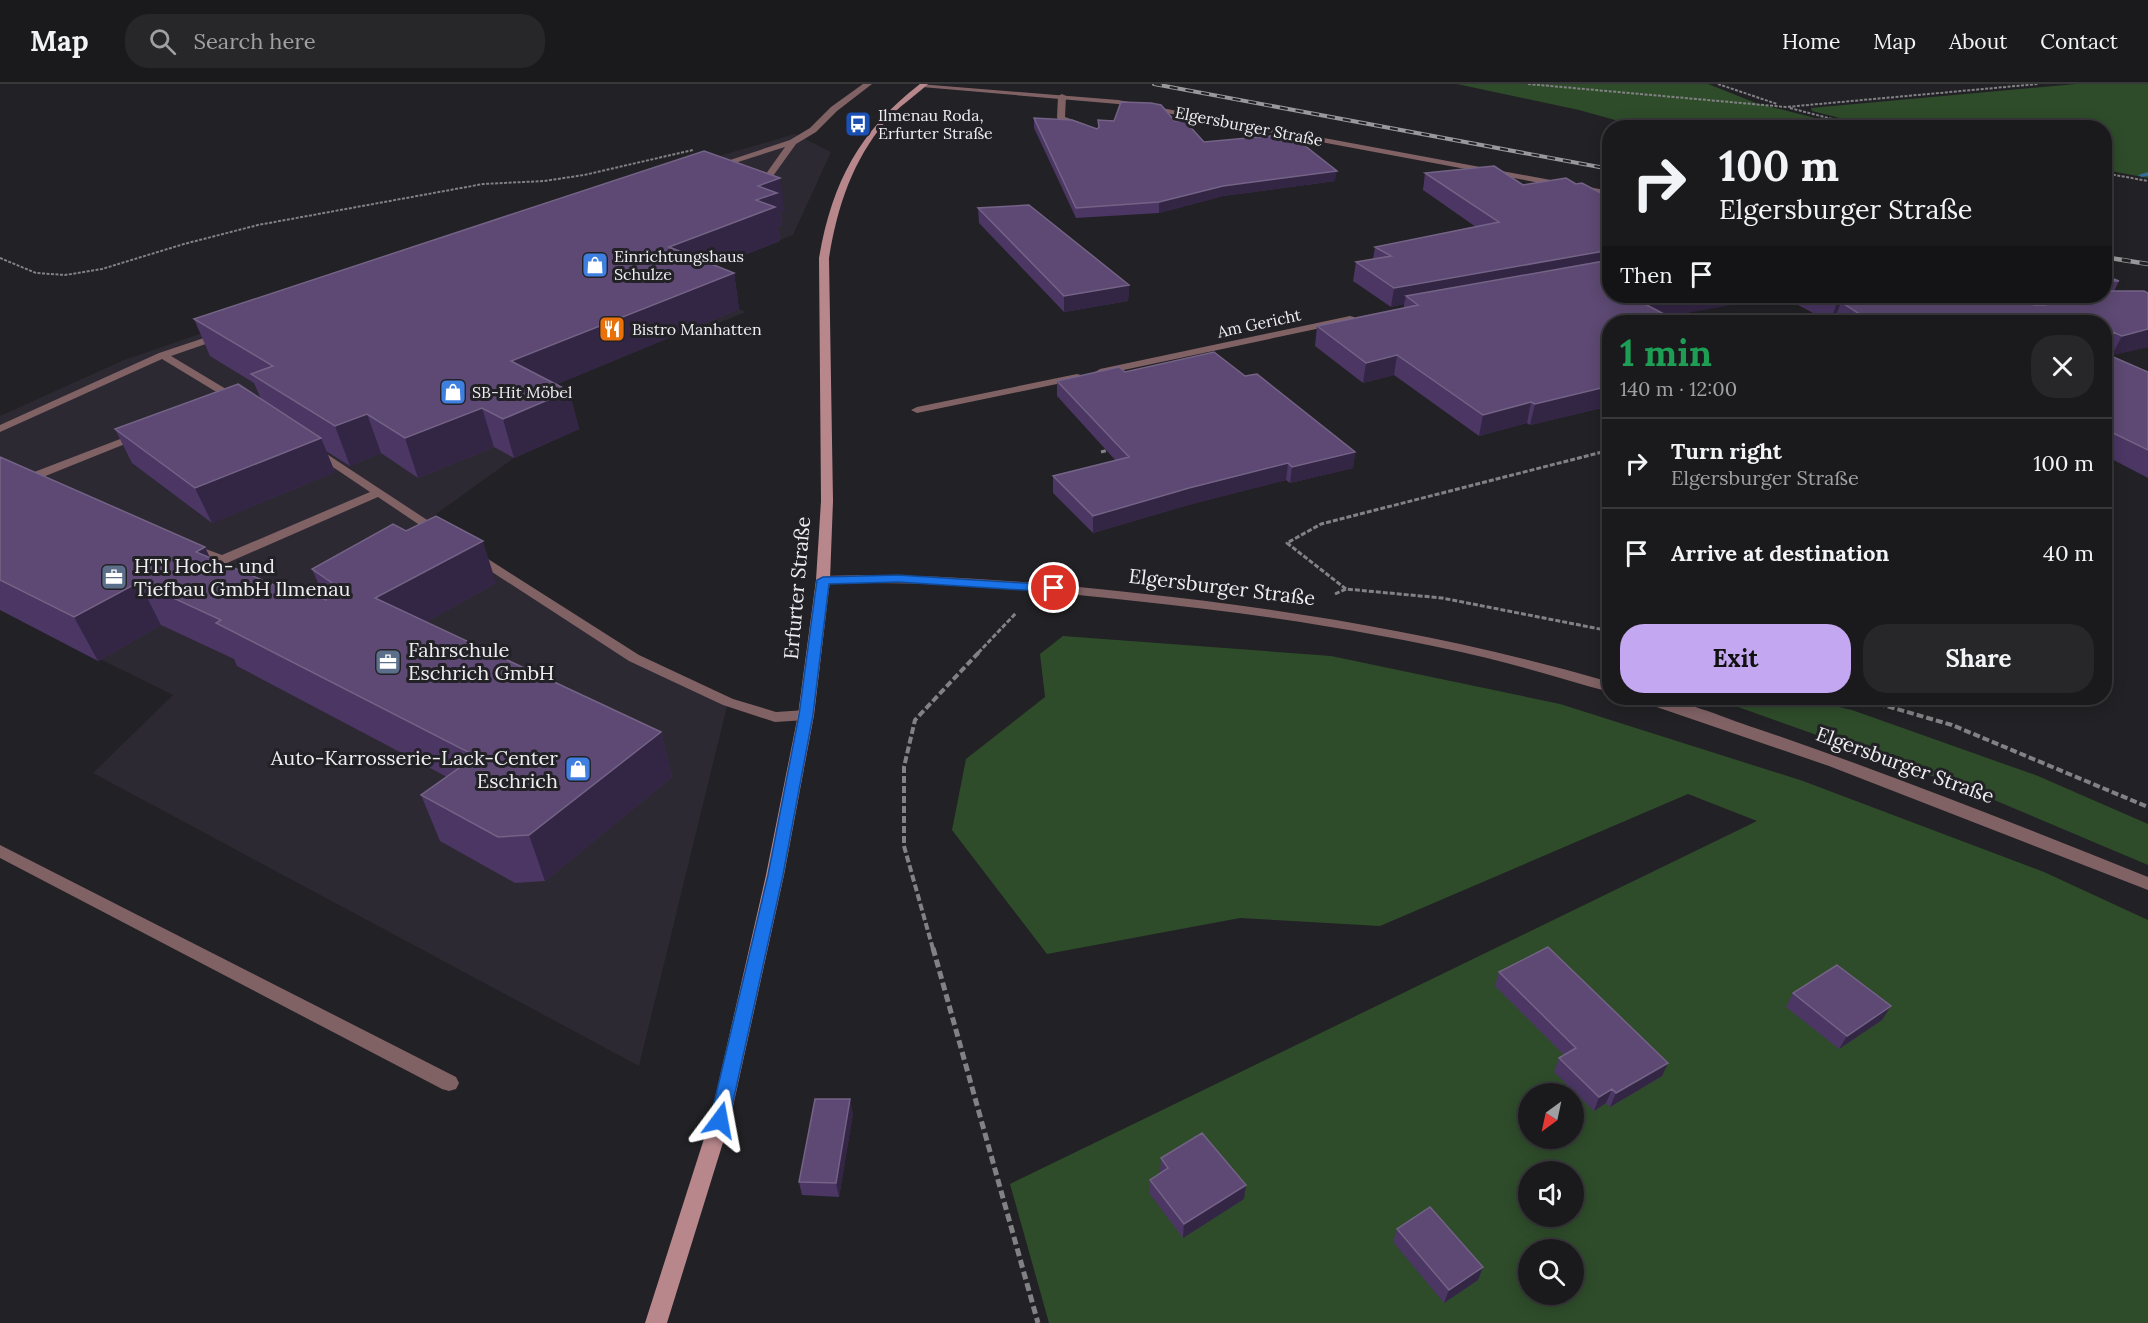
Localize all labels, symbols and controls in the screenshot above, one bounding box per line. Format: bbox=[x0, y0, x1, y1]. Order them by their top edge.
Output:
search box bbox=[125, 14, 545, 68]
text: Map bbox=[30, 23, 89, 59]
icon: search bbox=[146, 25, 179, 58]
text: Search here bbox=[194, 27, 316, 55]
text: Home bbox=[1782, 28, 1840, 55]
text: Map bbox=[1873, 28, 1916, 55]
text: About bbox=[1949, 28, 2007, 55]
text: Contact bbox=[2040, 28, 2118, 55]
street label: Elgersburger Straße bbox=[1173, 102, 1325, 150]
place label: Ilmenau Roda, Erfurter Straße bbox=[878, 105, 993, 143]
bus stop icon: Ilmenau Roda, Erfurter Straße bbox=[843, 109, 873, 139]
text: 100 m bbox=[1719, 139, 1839, 193]
icon: right bbox=[1620, 144, 1698, 222]
text: Elgersburger Straße bbox=[1719, 192, 1972, 226]
place label: Einrichtungshaus Schulze bbox=[614, 246, 744, 284]
shop icon: Einrichtungshaus Schulze bbox=[580, 250, 610, 280]
icon: arrive bbox=[1685, 258, 1718, 291]
text: Then bbox=[1620, 261, 1673, 289]
street label: Am Gericht bbox=[1214, 304, 1303, 342]
restaurant icon: Bistro Manhatten bbox=[597, 314, 627, 344]
place label: Bistro Manhatten bbox=[632, 319, 762, 339]
text: 1 min bbox=[1620, 330, 1712, 376]
button: close bbox=[2031, 335, 2094, 398]
text: 140 m · 12:00 bbox=[1620, 376, 1737, 401]
shop icon: SB-Hit Möbel bbox=[438, 377, 468, 407]
place label: SB-Hit Möbel bbox=[472, 382, 572, 402]
text: Turn right bbox=[1671, 437, 1782, 465]
icon: right bbox=[1620, 447, 1653, 480]
text: 100 m bbox=[2033, 449, 2094, 477]
text: Elgersburger Straße bbox=[1671, 465, 1859, 490]
street label: Erfurter Straße bbox=[778, 515, 815, 660]
icon: arrive bbox=[1620, 537, 1653, 570]
text: Arrive at destination bbox=[1671, 539, 1889, 567]
text: 40 m bbox=[2043, 539, 2094, 567]
place label: HTI Hoch- und Tiefbau GmbH Ilmenau bbox=[134, 553, 351, 601]
office icon: HTI Hoch- und Tiefbau GmbH Ilmenau bbox=[99, 562, 129, 592]
pin bbox=[1028, 562, 1079, 613]
street label: Elgersburger Straße bbox=[1127, 563, 1317, 610]
icon: arrive bbox=[1037, 571, 1070, 604]
button: Exit bbox=[1620, 624, 1851, 693]
button: Share bbox=[1863, 624, 2094, 693]
place label: Fahrschule Eschrich GmbH bbox=[408, 637, 554, 685]
office icon: Fahrschule Eschrich GmbH bbox=[373, 647, 403, 677]
street label: Elgersburger Straße bbox=[1813, 721, 1998, 808]
place label: Auto-Karrosserie-Lack-Center Eschrich bbox=[270, 745, 558, 793]
shop icon: Auto-Karrosserie-Lack-Center Eschrich bbox=[563, 754, 593, 784]
north arrow bbox=[1518, 1083, 1584, 1149]
map controls bbox=[1518, 1083, 1584, 1305]
position arrow bbox=[688, 1088, 752, 1152]
button: sound bbox=[1518, 1161, 1584, 1227]
button: search bbox=[1518, 1239, 1584, 1305]

